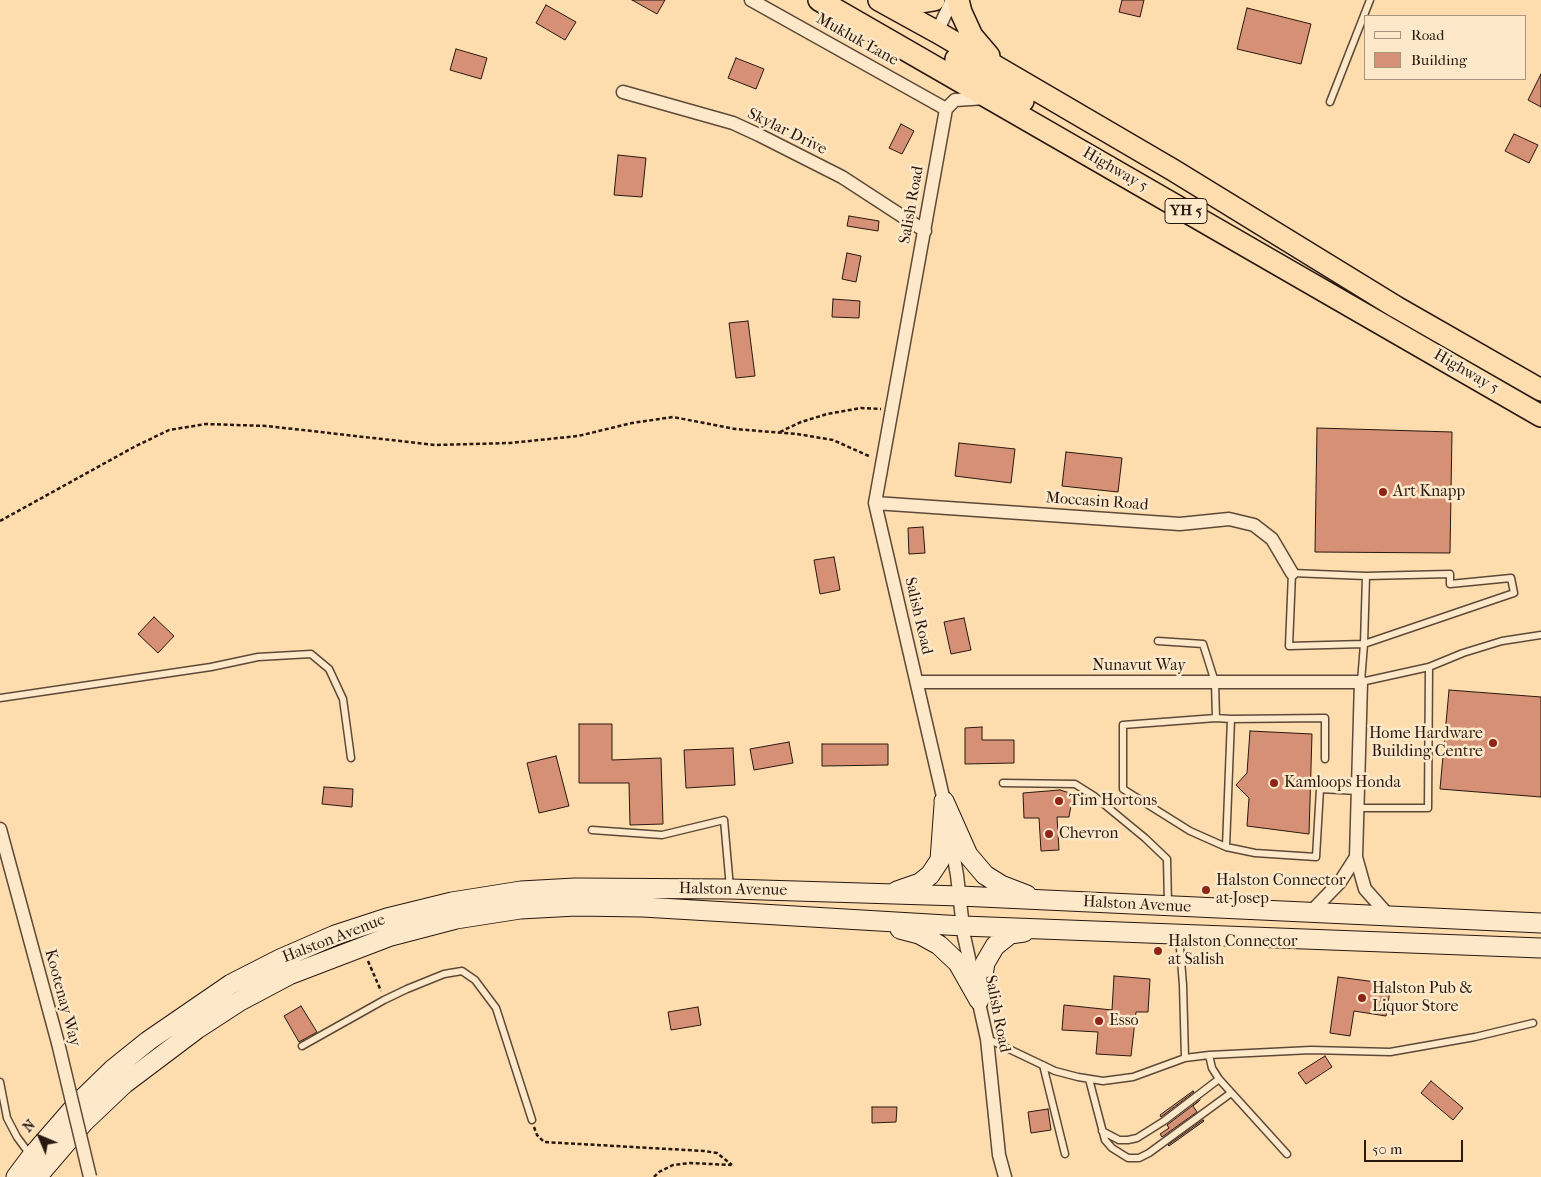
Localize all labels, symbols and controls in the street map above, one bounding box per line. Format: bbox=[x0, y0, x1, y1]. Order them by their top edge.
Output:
street label: Mukluk Lane bbox=[813, 10, 901, 70]
legend bbox=[1364, 15, 1526, 80]
text: Road bbox=[1411, 26, 1444, 44]
text: Building bbox=[1411, 51, 1467, 69]
street label: Skylar Drive bbox=[744, 104, 830, 160]
street label: Highway 5 bbox=[1079, 144, 1151, 196]
street label: Salish Road bbox=[896, 165, 928, 245]
road number: YH 5 bbox=[1165, 198, 1207, 224]
street label: Highway 5 bbox=[1430, 346, 1502, 398]
place label: Art Knapp bbox=[1393, 482, 1465, 502]
marker: Art Knapp bbox=[1377, 486, 1389, 498]
street label: Moccasin Road bbox=[1045, 489, 1149, 515]
street label: Salish Road bbox=[900, 576, 936, 656]
street label: Nunavut Way bbox=[1092, 656, 1186, 676]
place label: Home Hardware Building Centre bbox=[1369, 724, 1483, 762]
marker: Home Hardware Building Centre bbox=[1487, 737, 1499, 749]
place label: Kamloops Honda bbox=[1284, 773, 1401, 793]
marker: Kamloops Honda bbox=[1268, 777, 1280, 789]
place label: Tim Hortons bbox=[1069, 791, 1157, 811]
marker: Tim Hortons bbox=[1053, 795, 1065, 807]
place label: Chevron bbox=[1059, 824, 1118, 844]
marker: Chevron bbox=[1043, 828, 1055, 840]
place label: Halston Connector at Josep bbox=[1216, 871, 1346, 909]
street label: Halston Avenue bbox=[679, 879, 787, 901]
marker: Halston Connector at Josep bbox=[1200, 884, 1212, 896]
street label: Halston Avenue bbox=[1082, 893, 1192, 917]
street label: Halston Avenue bbox=[280, 911, 388, 967]
place label: Halston Connector at Salish bbox=[1168, 932, 1298, 970]
marker: Halston Connector at Salish bbox=[1152, 945, 1164, 957]
street label: Kootenay Way bbox=[40, 947, 84, 1049]
street label: Salish Road bbox=[980, 974, 1014, 1054]
place label: Halston Pub & Liquor Store bbox=[1372, 979, 1472, 1017]
marker: Halston Pub & Liquor Store bbox=[1356, 992, 1368, 1004]
place label: Esso bbox=[1109, 1011, 1139, 1031]
marker: Esso bbox=[1093, 1015, 1105, 1027]
north arrow bbox=[15, 1112, 65, 1162]
text: N bbox=[19, 1116, 39, 1136]
scale bar bbox=[1366, 1130, 1465, 1162]
text: 50 m bbox=[1372, 1140, 1402, 1158]

